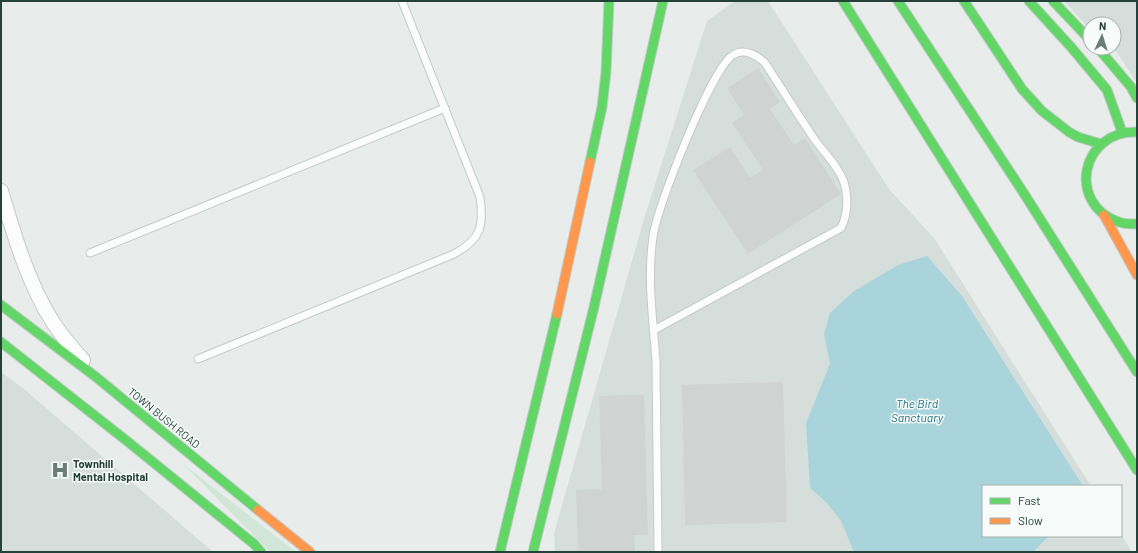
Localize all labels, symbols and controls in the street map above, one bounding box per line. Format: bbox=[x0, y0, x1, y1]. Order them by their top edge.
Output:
north arrow bbox=[1082, 16, 1122, 56]
text: N bbox=[1099, 19, 1107, 32]
street label: TOWN BUSH ROAD bbox=[126, 385, 203, 451]
water label: The Bird Sanctuary bbox=[891, 396, 944, 424]
place label: Townhill Mental Hospital bbox=[73, 457, 148, 483]
hospital icon: Townhill Mental Hospital bbox=[50, 460, 70, 480]
legend bbox=[982, 485, 1122, 537]
text: Fast bbox=[1018, 493, 1041, 507]
text: Slow bbox=[1018, 513, 1043, 527]

